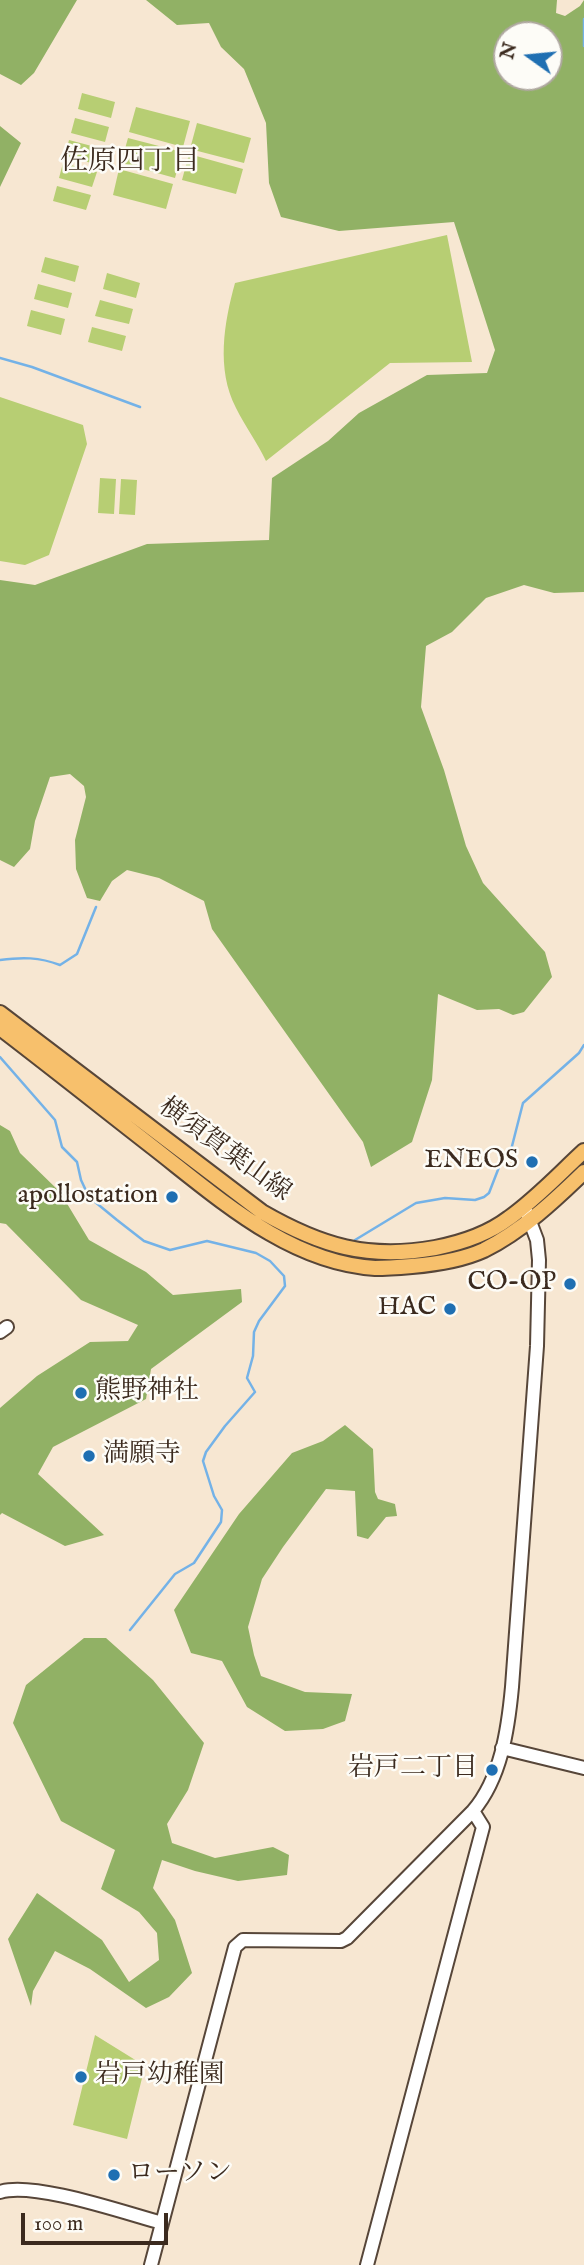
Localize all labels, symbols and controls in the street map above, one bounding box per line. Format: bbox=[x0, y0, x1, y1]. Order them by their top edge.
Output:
north arrow bbox=[493, 21, 563, 91]
text: N bbox=[496, 40, 523, 62]
district label: 佐原四丁目 bbox=[60, 146, 200, 180]
street label: 横須賀葉山線 bbox=[152, 1093, 296, 1209]
place label: ENEOS bbox=[425, 1146, 518, 1178]
marker: ENEOS bbox=[524, 1154, 540, 1170]
place label: apollostation bbox=[18, 1181, 158, 1213]
marker: apollostation bbox=[164, 1189, 180, 1205]
place label: CO-OP bbox=[467, 1268, 556, 1300]
marker: CO-OP bbox=[562, 1276, 578, 1292]
place label: HAC bbox=[378, 1293, 436, 1325]
marker: HAC bbox=[442, 1301, 458, 1317]
place label: 熊野神社 bbox=[95, 1377, 199, 1409]
marker: 熊野神社 bbox=[73, 1385, 89, 1401]
place label: 満願寺 bbox=[103, 1440, 181, 1472]
marker: 満願寺 bbox=[81, 1448, 97, 1464]
place label: 岩戸二丁目 bbox=[348, 1754, 478, 1786]
marker: 岩戸二丁目 bbox=[484, 1762, 500, 1778]
place label: 岩戸幼稚園 bbox=[95, 2061, 225, 2093]
marker: 岩戸幼稚園 bbox=[73, 2069, 89, 2085]
place label: ローソン bbox=[128, 2159, 232, 2191]
marker: ローソン bbox=[106, 2167, 122, 2183]
scale bar bbox=[24, 2198, 172, 2242]
text: 100 m bbox=[34, 2211, 83, 2238]

